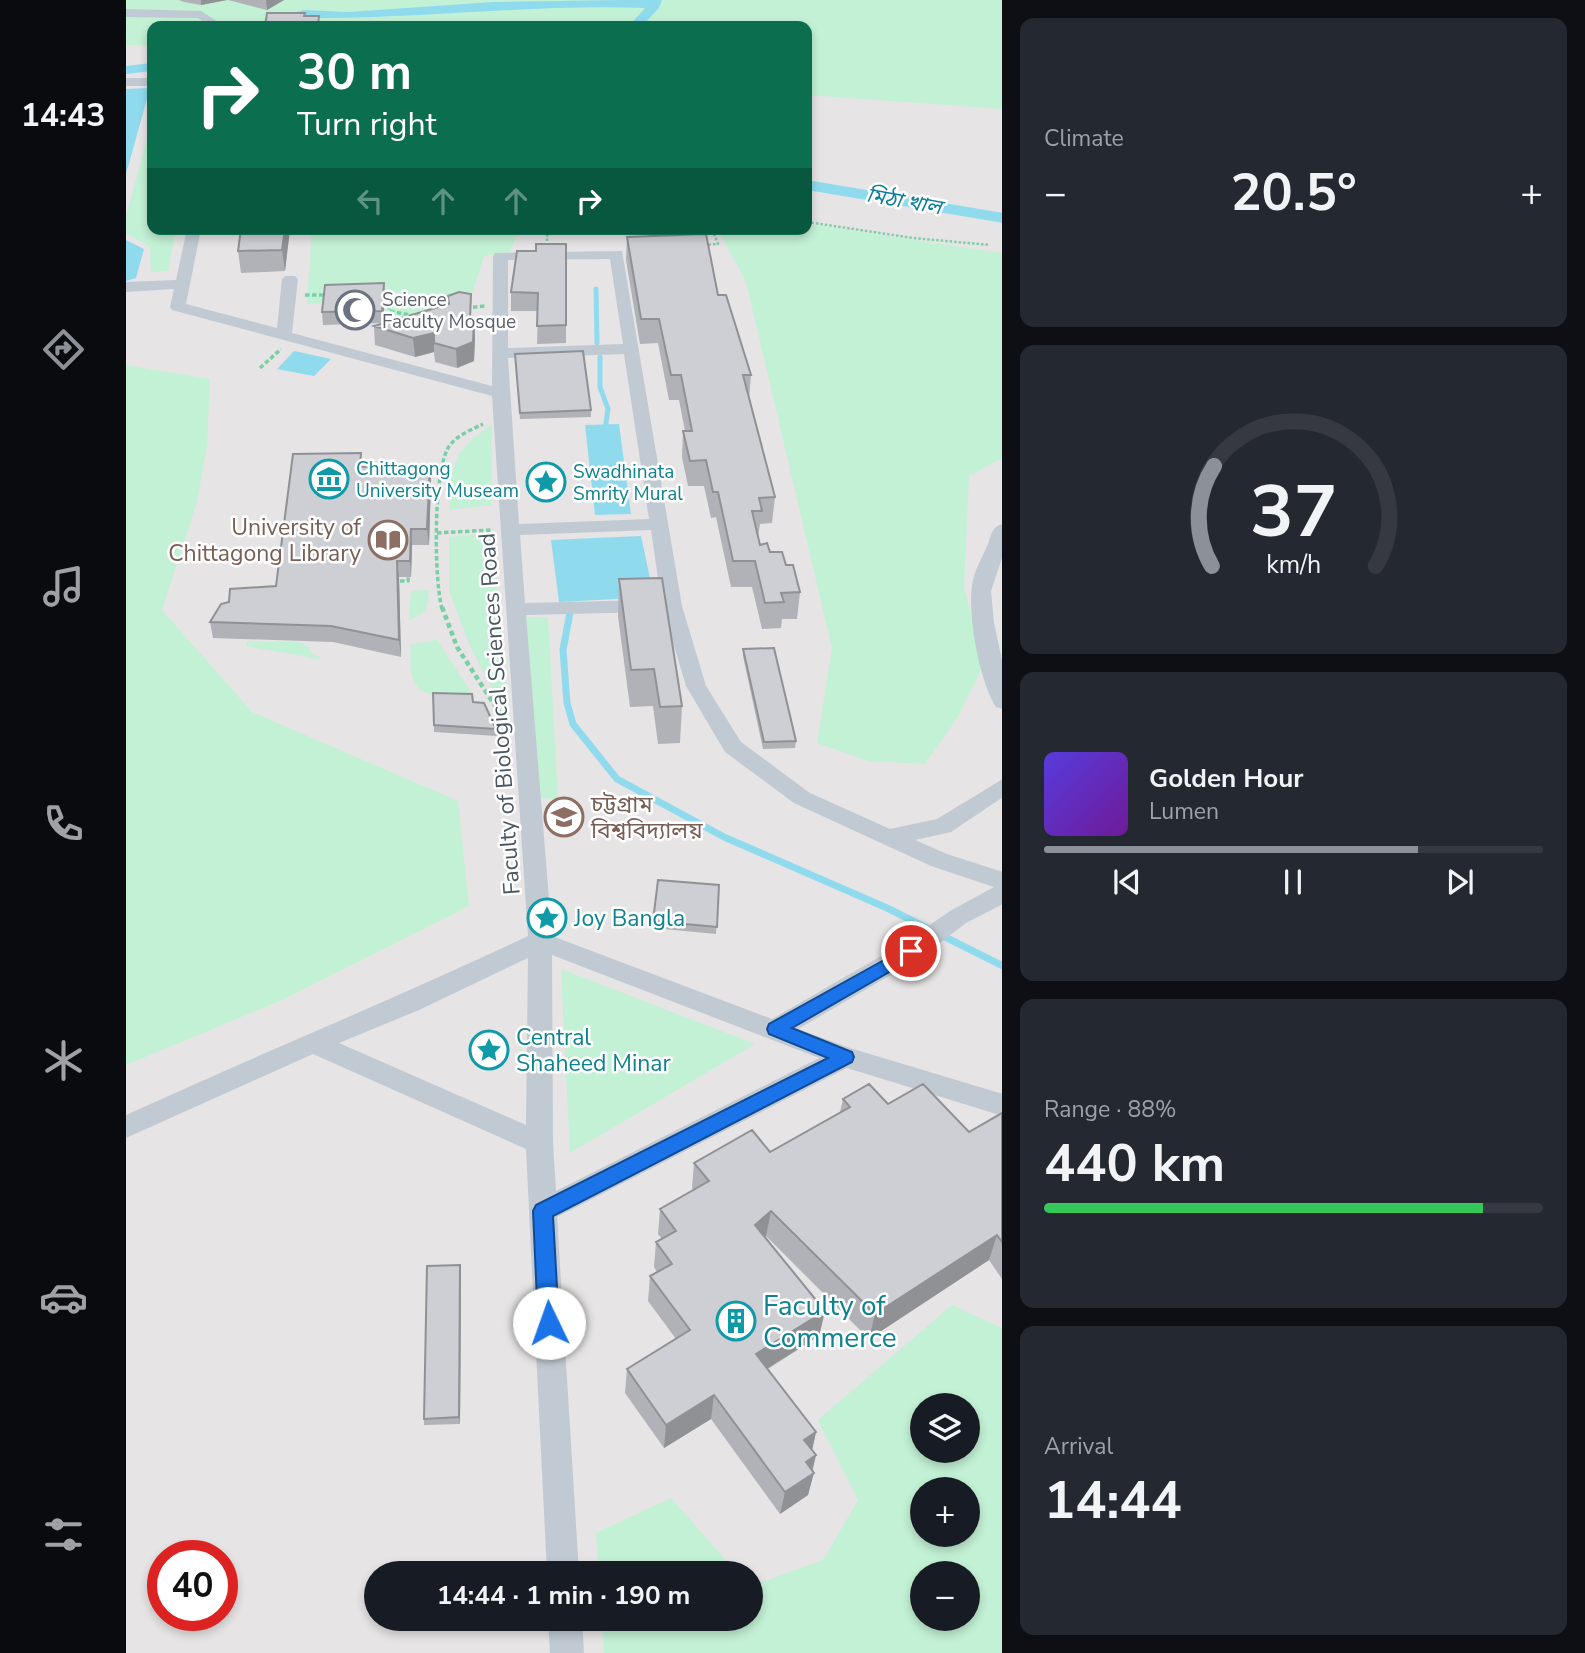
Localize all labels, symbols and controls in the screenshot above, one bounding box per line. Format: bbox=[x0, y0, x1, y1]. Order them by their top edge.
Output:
text: 30 m bbox=[297, 39, 412, 106]
icon: right bbox=[182, 49, 273, 140]
text: 14:43 bbox=[21, 94, 105, 137]
text: Turn right bbox=[297, 103, 437, 146]
text: Climate bbox=[1044, 123, 1124, 154]
text: 20.5° bbox=[1230, 157, 1357, 228]
text: − bbox=[1044, 168, 1067, 219]
text: + bbox=[1520, 168, 1543, 219]
water label: মিঠা খাল bbox=[864, 181, 947, 222]
icon: left bbox=[351, 182, 389, 220]
icon: ahead bbox=[424, 182, 462, 220]
icon: ahead bbox=[497, 182, 535, 220]
icon: right bbox=[570, 182, 608, 220]
place label: Science Faculty Mosque bbox=[382, 287, 516, 335]
mosque icon: Science Faculty Mosque bbox=[334, 289, 376, 331]
icon: directions bbox=[39, 325, 88, 374]
place label: Chittagong University Museam bbox=[356, 456, 519, 504]
museum icon: Chittagong University Museam bbox=[308, 458, 350, 500]
place label: Swadhinata Smrity Mural bbox=[573, 459, 683, 507]
place icon: Swadhinata Smrity Mural bbox=[525, 461, 567, 503]
text: 37 bbox=[1250, 462, 1337, 562]
place label: University of Chittagong Library bbox=[168, 512, 361, 569]
library icon: University of Chittagong Library bbox=[367, 519, 409, 561]
street label: Faculty of Biological Sciences Road bbox=[471, 532, 528, 896]
text: km/h bbox=[1266, 547, 1321, 581]
icon: music bbox=[39, 562, 88, 611]
text: Golden Hour bbox=[1149, 761, 1304, 796]
place label: চট্টগ্রাম বিশ্ববিদ্যালয় bbox=[590, 789, 703, 846]
school or university icon: চট্টগ্রাম বিশ্ববিদ্যালয় bbox=[543, 796, 585, 838]
text: Lumen bbox=[1149, 796, 1219, 827]
icon: phone bbox=[39, 799, 88, 848]
icon: previous bbox=[1108, 863, 1146, 901]
icon: pause bbox=[1274, 863, 1312, 901]
icon: next bbox=[1441, 863, 1479, 901]
place icon: Joy Bangla bbox=[526, 897, 568, 939]
place label: Joy Bangla bbox=[573, 903, 685, 934]
pin bbox=[881, 921, 941, 981]
icon: arrive bbox=[892, 932, 930, 970]
place label: Central Shaheed Minar bbox=[516, 1022, 672, 1079]
place icon: Central Shaheed Minar bbox=[468, 1029, 510, 1071]
icon: climate bbox=[39, 1036, 88, 1085]
text: Range · 88% bbox=[1044, 1094, 1176, 1125]
text: 440 km bbox=[1044, 1128, 1225, 1199]
icon: car bbox=[39, 1273, 88, 1322]
position arrow bbox=[512, 1286, 586, 1360]
place label: Faculty of Commerce bbox=[763, 1287, 897, 1357]
building icon: Faculty of Commerce bbox=[715, 1300, 757, 1342]
map controls bbox=[910, 1393, 980, 1631]
button: layers bbox=[910, 1393, 980, 1463]
text: Arrival bbox=[1044, 1431, 1113, 1462]
text: 14:44 bbox=[1044, 1465, 1182, 1536]
button: + bbox=[910, 1477, 980, 1547]
icon: filters bbox=[39, 1510, 88, 1559]
speed limit sign: 40 bbox=[147, 1540, 238, 1631]
button: − bbox=[910, 1561, 980, 1631]
text: 14:44 · 1 min · 190 m bbox=[437, 1578, 690, 1613]

